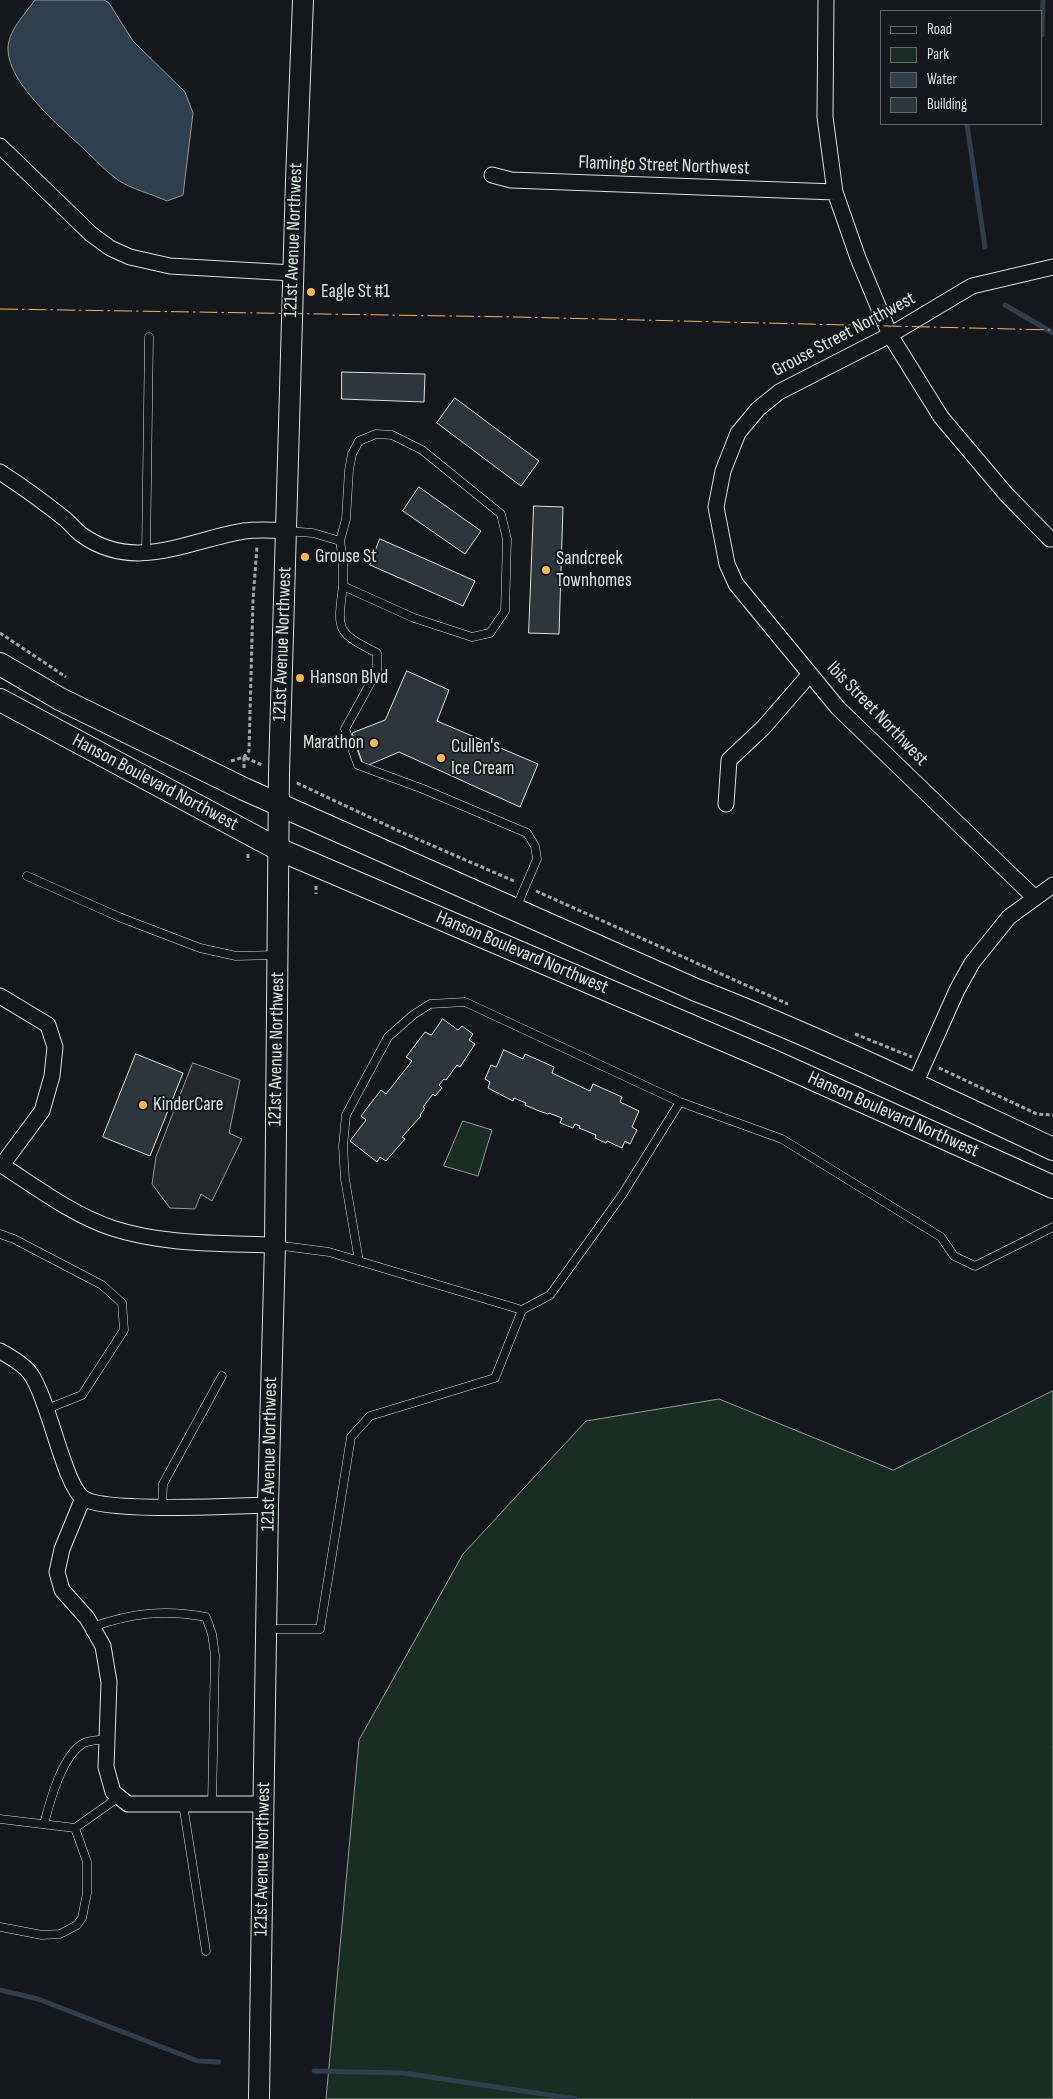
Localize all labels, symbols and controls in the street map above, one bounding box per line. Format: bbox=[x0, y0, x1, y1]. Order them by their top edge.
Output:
legend bbox=[880, 10, 1043, 125]
text: Road bbox=[927, 20, 952, 39]
text: Park bbox=[927, 45, 949, 64]
text: Water bbox=[927, 70, 957, 89]
text: Building bbox=[927, 95, 967, 114]
street label: Flamingo Street Northwest bbox=[578, 152, 750, 180]
street label: 121st Avenue Northwest bbox=[280, 162, 308, 318]
place label: Eagle St #1 bbox=[321, 281, 390, 303]
marker: Eagle St #1 bbox=[305, 286, 317, 298]
street label: Grouse Street Northwest bbox=[768, 288, 920, 382]
place label: Grouse St bbox=[315, 546, 377, 568]
place label: Sandcreek Townhomes bbox=[556, 548, 632, 592]
marker: Grouse St bbox=[299, 551, 311, 563]
marker: Sandcreek Townhomes bbox=[540, 564, 552, 576]
street label: 121st Avenue Northwest bbox=[269, 566, 297, 722]
street label: Ibis Street Northwest bbox=[821, 657, 933, 771]
place label: Hanson Blvd bbox=[310, 667, 388, 689]
marker: Hanson Blvd bbox=[294, 672, 306, 684]
street label: Hanson Boulevard Northwest bbox=[68, 730, 242, 836]
place label: Marathon bbox=[303, 732, 364, 754]
place label: Cullen's Ice Cream bbox=[451, 736, 514, 780]
marker: Marathon bbox=[368, 737, 380, 749]
marker: Cullen's Ice Cream bbox=[435, 752, 447, 764]
street label: Hanson Boulevard Northwest bbox=[433, 906, 611, 1000]
street label: 121st Avenue Northwest bbox=[264, 972, 290, 1126]
street label: Hanson Boulevard Northwest bbox=[804, 1067, 982, 1163]
place label: KinderCare bbox=[153, 1094, 223, 1116]
marker: KinderCare bbox=[137, 1099, 149, 1111]
street label: 121st Avenue Northwest bbox=[257, 1377, 283, 1531]
street label: 121st Avenue Northwest bbox=[250, 1782, 276, 1936]

